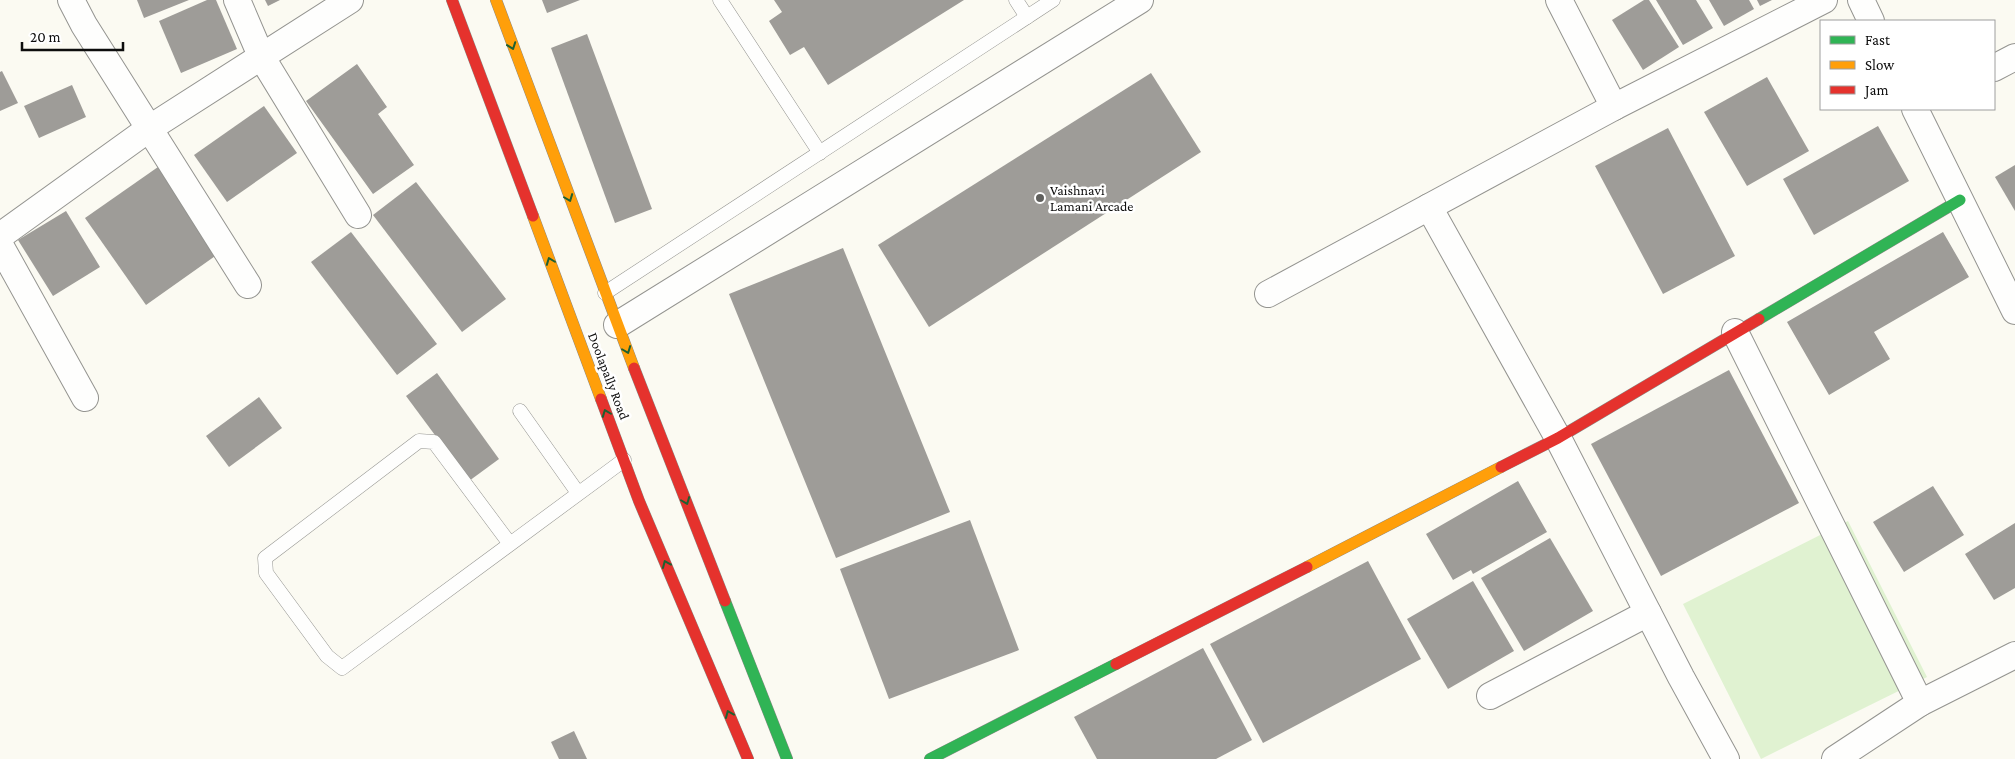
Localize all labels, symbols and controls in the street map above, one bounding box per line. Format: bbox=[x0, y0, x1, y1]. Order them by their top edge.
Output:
scale bar bbox=[22, 20, 124, 52]
legend bbox=[1820, 20, 1995, 110]
text: 20 m bbox=[30, 29, 61, 45]
text: Fast bbox=[1865, 32, 1891, 48]
one-way arrow bbox=[506, 41, 516, 50]
text: Slow bbox=[1865, 57, 1895, 73]
text: Jam bbox=[1863, 82, 1888, 99]
place label: Vaishnavi Lamani Arcade bbox=[1050, 182, 1133, 214]
marker: Vaishnavi Lamani Arcade bbox=[1034, 192, 1046, 204]
one-way arrow bbox=[563, 193, 573, 202]
one-way arrow bbox=[545, 257, 556, 266]
street label: Doolapally Road bbox=[585, 330, 633, 422]
one-way arrow bbox=[621, 345, 631, 354]
one-way arrow bbox=[602, 409, 613, 418]
one-way arrow bbox=[680, 496, 690, 505]
one-way arrow bbox=[662, 560, 672, 569]
one-way arrow bbox=[725, 710, 736, 719]

